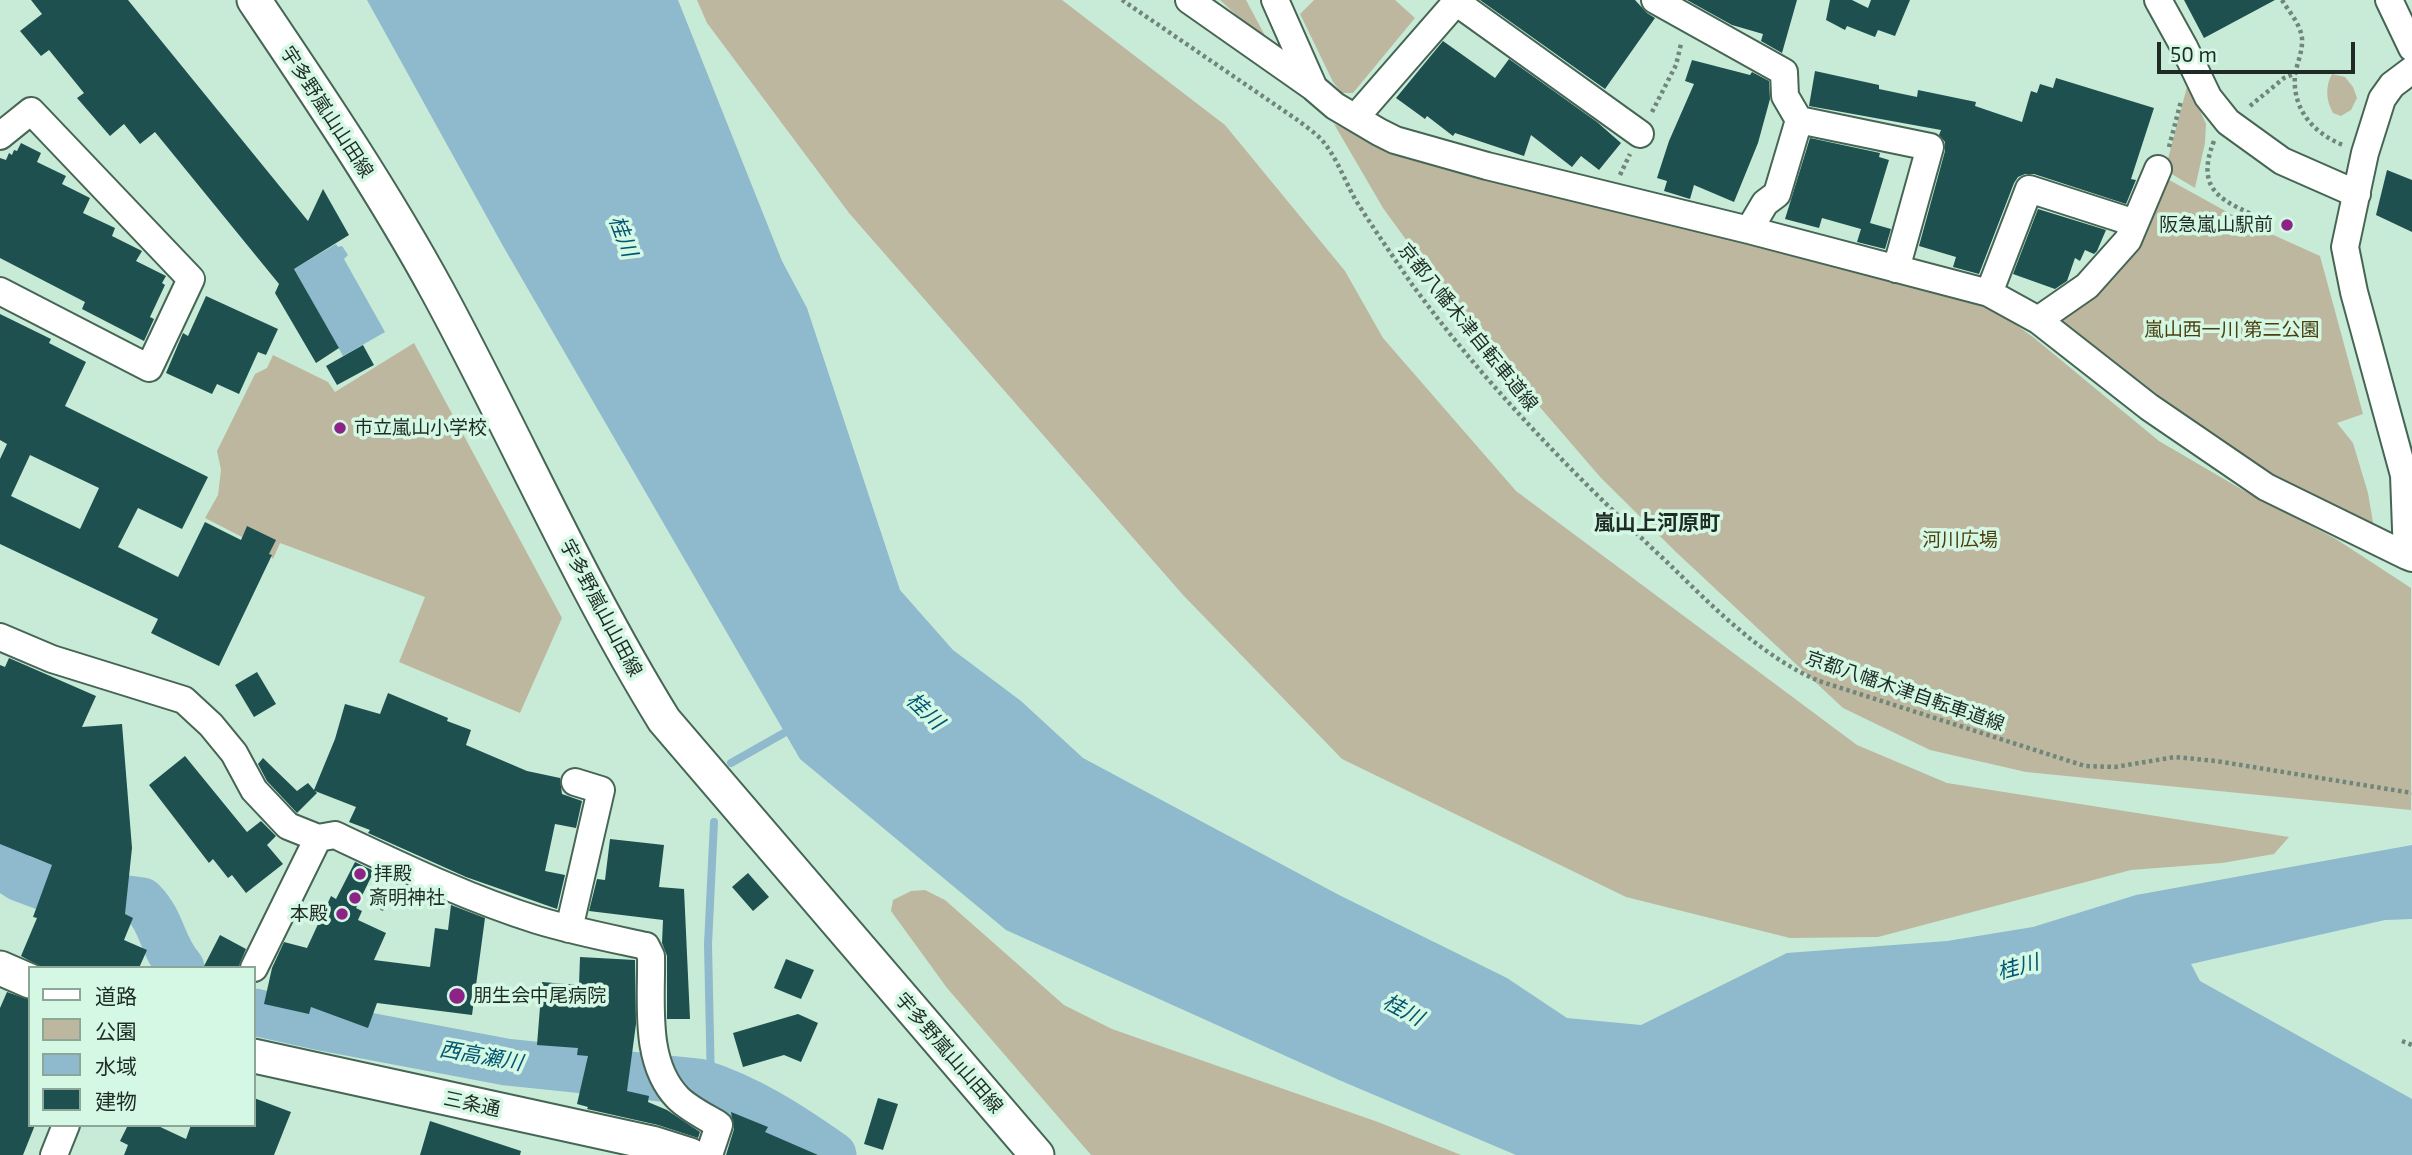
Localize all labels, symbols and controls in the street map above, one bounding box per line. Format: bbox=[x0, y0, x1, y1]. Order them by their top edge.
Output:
scale bar bbox=[2160, 28, 2358, 72]
text: 50 m bbox=[2170, 41, 2217, 66]
street label: 宇多野嵐山山田線 bbox=[276, 42, 378, 182]
water label: 桂川 bbox=[604, 212, 642, 260]
place label: 阪急嵐山駅前 bbox=[2159, 214, 2273, 236]
marker: 阪急嵐山駅前 bbox=[2279, 217, 2295, 233]
street label: 京都八幡木津自転車道線 bbox=[1393, 239, 1543, 415]
park label: 嵐山西一川 第二公園 bbox=[2144, 319, 2320, 341]
place label: 市立嵐山小学校 bbox=[354, 417, 487, 439]
marker: 市立嵐山小学校 bbox=[332, 420, 348, 436]
district label: 嵐山上河原町 bbox=[1594, 510, 1720, 536]
park label: 河川広場 bbox=[1922, 529, 1998, 551]
street label: 宇多野嵐山山田線 bbox=[555, 536, 647, 680]
street label: 京都八幡木津自転車道線 bbox=[1802, 646, 2008, 736]
water label: 桂川 bbox=[901, 687, 949, 735]
place label: 拝殿 bbox=[374, 863, 412, 885]
marker: 拝殿 bbox=[352, 866, 368, 882]
place label: 斎明神社 bbox=[369, 887, 445, 909]
marker: 斎明神社 bbox=[347, 890, 363, 906]
place label: 本殿 bbox=[290, 903, 328, 925]
marker: 本殿 bbox=[334, 906, 350, 922]
water label: 桂川 bbox=[1994, 949, 2042, 985]
legend bbox=[28, 966, 256, 1127]
text: 道路 bbox=[95, 983, 137, 1008]
place label: 朋生会中尾病院 bbox=[473, 985, 606, 1007]
marker: 朋生会中尾病院 bbox=[447, 986, 467, 1006]
street label: 宇多野嵐山山田線 bbox=[891, 988, 1007, 1118]
water label: 桂川 bbox=[1379, 989, 1427, 1031]
text: 公園 bbox=[95, 1018, 137, 1043]
water label: 西高瀬川 bbox=[437, 1036, 525, 1076]
text: 水域 bbox=[95, 1053, 137, 1078]
street label: 三条通 bbox=[442, 1087, 502, 1121]
text: 建物 bbox=[95, 1088, 137, 1113]

